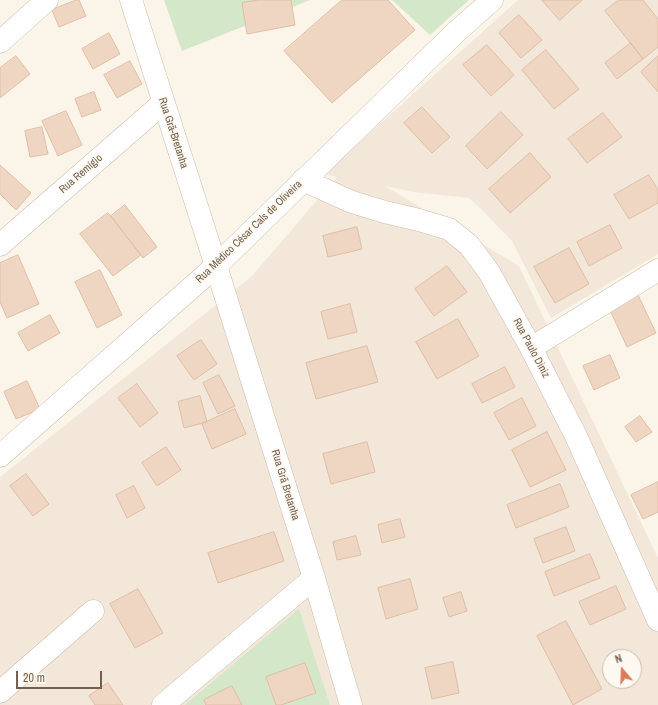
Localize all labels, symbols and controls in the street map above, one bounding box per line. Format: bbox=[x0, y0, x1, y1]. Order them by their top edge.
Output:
street label: Rua Grã-Bretanha bbox=[155, 96, 191, 170]
street label: Rua Remígio bbox=[57, 152, 105, 196]
street label: Rua Médico César Cals de Oliveira bbox=[193, 178, 305, 286]
street label: Rua Paulo Diniz bbox=[510, 316, 552, 380]
street label: Rua Grã Bretanha bbox=[268, 448, 302, 522]
north arrow bbox=[602, 649, 642, 689]
text: N bbox=[613, 651, 624, 666]
scale bar bbox=[18, 663, 104, 689]
text: 20 m bbox=[23, 670, 45, 686]

